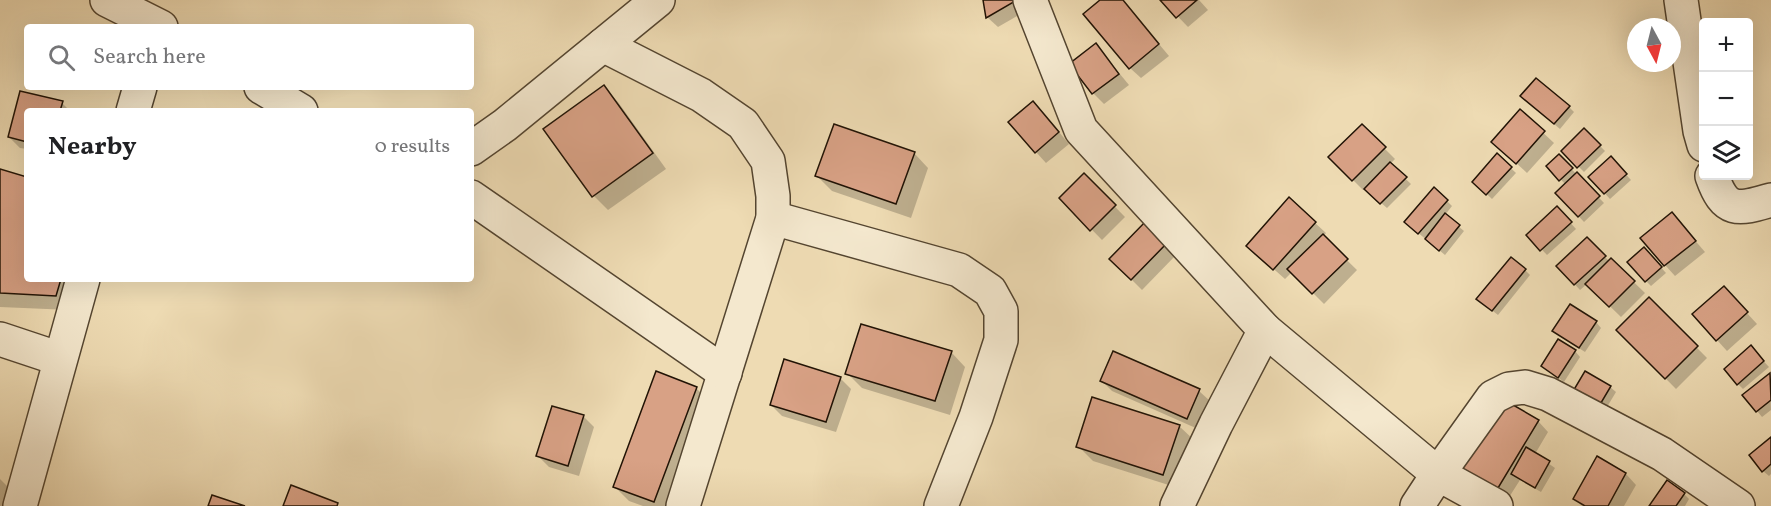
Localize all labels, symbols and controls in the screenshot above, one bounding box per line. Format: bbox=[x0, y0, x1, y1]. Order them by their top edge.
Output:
north arrow bbox=[1627, 18, 1681, 72]
map controls bbox=[1699, 18, 1753, 180]
button: + bbox=[1699, 18, 1753, 72]
search box bbox=[24, 24, 474, 90]
icon: search bbox=[45, 41, 78, 74]
text: Search here bbox=[93, 42, 206, 73]
button: − bbox=[1699, 72, 1753, 126]
button: layers bbox=[1699, 126, 1753, 180]
text: Nearby bbox=[48, 129, 137, 165]
text: 0 results bbox=[375, 133, 450, 161]

